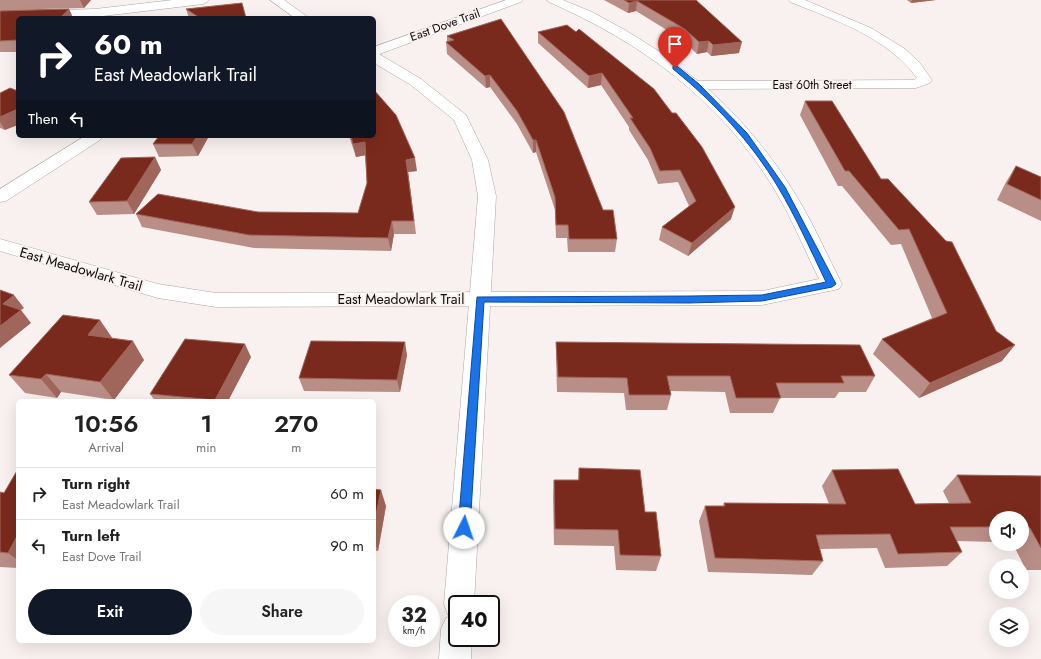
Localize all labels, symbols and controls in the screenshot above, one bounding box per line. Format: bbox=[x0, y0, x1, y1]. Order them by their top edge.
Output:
street label: East Dove Trail bbox=[407, 4, 483, 46]
text: 60 m bbox=[94, 24, 163, 65]
pin bbox=[658, 27, 692, 68]
icon: right bbox=[28, 32, 80, 84]
icon: arrive bbox=[664, 33, 686, 55]
text: East Meadowlark Trail bbox=[94, 62, 257, 88]
street label: East 60th Street bbox=[772, 76, 852, 94]
text: Then bbox=[28, 108, 58, 130]
icon: left bbox=[66, 108, 88, 130]
street label: East Meadowlark Trail bbox=[17, 242, 145, 296]
street label: East Meadowlark Trail bbox=[338, 289, 464, 309]
text: 10:56 bbox=[74, 406, 139, 441]
text: 1 bbox=[200, 406, 212, 441]
text: 270 bbox=[274, 406, 318, 441]
text: Arrival bbox=[88, 438, 124, 457]
text: min bbox=[196, 438, 216, 457]
text: m bbox=[291, 438, 301, 457]
text: Turn right bbox=[62, 473, 130, 495]
icon: right bbox=[28, 483, 50, 505]
text: 60 m bbox=[330, 483, 364, 505]
text: East Meadowlark Trail bbox=[62, 495, 180, 514]
position arrow bbox=[443, 507, 485, 549]
map controls bbox=[989, 511, 1029, 647]
button: sound bbox=[989, 511, 1029, 551]
text: Turn left bbox=[62, 525, 120, 547]
icon: left bbox=[28, 535, 50, 557]
text: 90 m bbox=[330, 535, 364, 557]
text: East Dove Trail bbox=[62, 547, 142, 566]
button: search bbox=[989, 559, 1029, 599]
button: Exit bbox=[28, 589, 192, 635]
button: Share bbox=[200, 589, 364, 635]
speed limit sign: 40 bbox=[448, 595, 500, 647]
text: 32 bbox=[401, 601, 427, 630]
button: layers bbox=[989, 607, 1029, 647]
text: km/h bbox=[403, 623, 425, 638]

